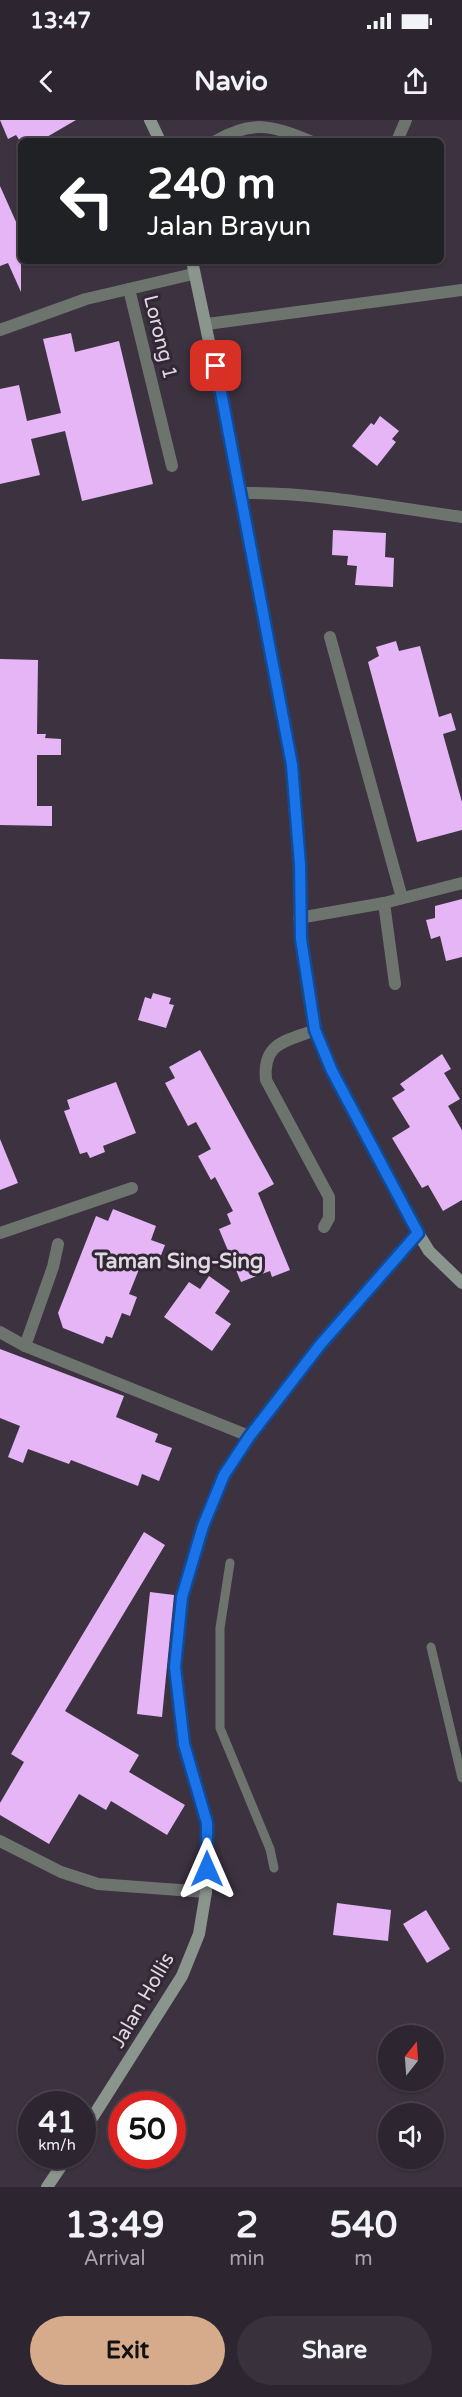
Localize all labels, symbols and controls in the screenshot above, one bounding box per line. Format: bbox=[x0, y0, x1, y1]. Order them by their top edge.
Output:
text: 13:47 bbox=[30, 8, 91, 34]
icon: back bbox=[30, 65, 63, 98]
text: Navio bbox=[194, 65, 268, 98]
icon: share bbox=[399, 65, 432, 98]
text: 240 m bbox=[147, 159, 276, 210]
icon: left bbox=[48, 162, 126, 240]
text: Jalan Brayun bbox=[147, 210, 311, 243]
street label: Lorong 1 bbox=[138, 293, 182, 382]
pin bbox=[190, 340, 241, 391]
icon: arrive bbox=[199, 349, 232, 382]
district label: Taman Sing-Sing bbox=[94, 1249, 263, 1274]
position arrow bbox=[175, 1837, 239, 1901]
street label: Jalan Hollis bbox=[106, 1949, 180, 2052]
north arrow bbox=[378, 2025, 444, 2091]
map controls bbox=[378, 2025, 444, 2169]
speed limit sign: 50 bbox=[108, 2091, 186, 2169]
button: sound bbox=[378, 2103, 444, 2169]
text: 41 bbox=[38, 2104, 76, 2141]
text: km/h bbox=[38, 2136, 76, 2154]
text: 13:49 bbox=[65, 2204, 165, 2247]
text: 2 bbox=[236, 2204, 258, 2247]
text: 540 bbox=[329, 2204, 397, 2247]
text: Arrival bbox=[84, 2247, 146, 2271]
text: min bbox=[229, 2247, 265, 2271]
text: m bbox=[354, 2247, 373, 2271]
button: Exit bbox=[30, 2316, 225, 2385]
button: Share bbox=[237, 2316, 432, 2385]

